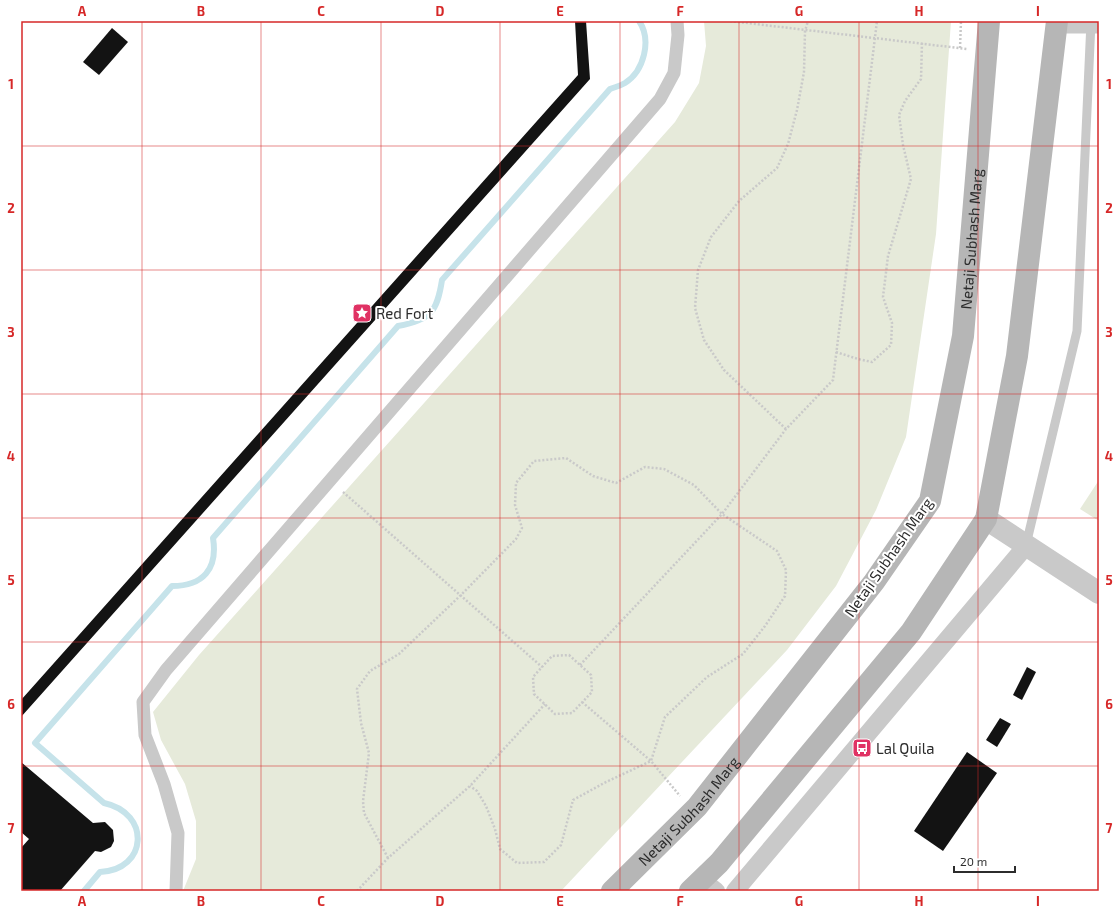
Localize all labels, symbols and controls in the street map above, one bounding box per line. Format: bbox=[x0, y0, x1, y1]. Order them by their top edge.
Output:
text: A bbox=[78, 3, 87, 19]
text: B bbox=[197, 3, 205, 19]
text: C bbox=[317, 3, 325, 19]
text: D bbox=[436, 3, 445, 19]
text: E bbox=[556, 3, 564, 19]
text: F bbox=[676, 3, 684, 19]
text: G bbox=[795, 3, 803, 19]
text: H bbox=[915, 3, 924, 19]
text: I bbox=[1036, 3, 1040, 19]
text: 1 bbox=[8, 76, 14, 92]
text: 1 bbox=[1106, 76, 1112, 92]
street label: Netaji Subhash Marg bbox=[956, 167, 986, 310]
text: 2 bbox=[7, 200, 15, 216]
text: 2 bbox=[1105, 200, 1113, 216]
place icon: Red Fort bbox=[351, 302, 373, 324]
place label: Red Fort bbox=[376, 304, 434, 322]
text: 3 bbox=[7, 324, 15, 340]
text: 3 bbox=[1105, 324, 1113, 340]
text: 4 bbox=[7, 448, 15, 464]
text: 4 bbox=[1105, 448, 1113, 464]
street label: Netaji Subhash Marg bbox=[840, 493, 937, 621]
text: 5 bbox=[7, 572, 15, 588]
text: 5 bbox=[1105, 572, 1113, 588]
text: 6 bbox=[7, 696, 15, 712]
text: 6 bbox=[1105, 696, 1113, 712]
bus stop icon: Lal Quila bbox=[851, 737, 873, 759]
place label: Lal Quila bbox=[876, 739, 934, 758]
street label: Netaji Subhash Marg bbox=[634, 752, 743, 869]
text: 7 bbox=[8, 820, 15, 836]
text: 7 bbox=[1106, 820, 1113, 836]
scale bar bbox=[954, 848, 1015, 874]
text: 20 m bbox=[960, 854, 987, 868]
text: A bbox=[78, 893, 87, 909]
text: B bbox=[197, 893, 205, 909]
text: C bbox=[317, 893, 325, 909]
text: D bbox=[436, 893, 445, 909]
text: E bbox=[556, 893, 564, 909]
text: F bbox=[676, 893, 684, 909]
text: G bbox=[795, 893, 803, 909]
text: H bbox=[915, 893, 924, 909]
text: I bbox=[1036, 893, 1040, 909]

